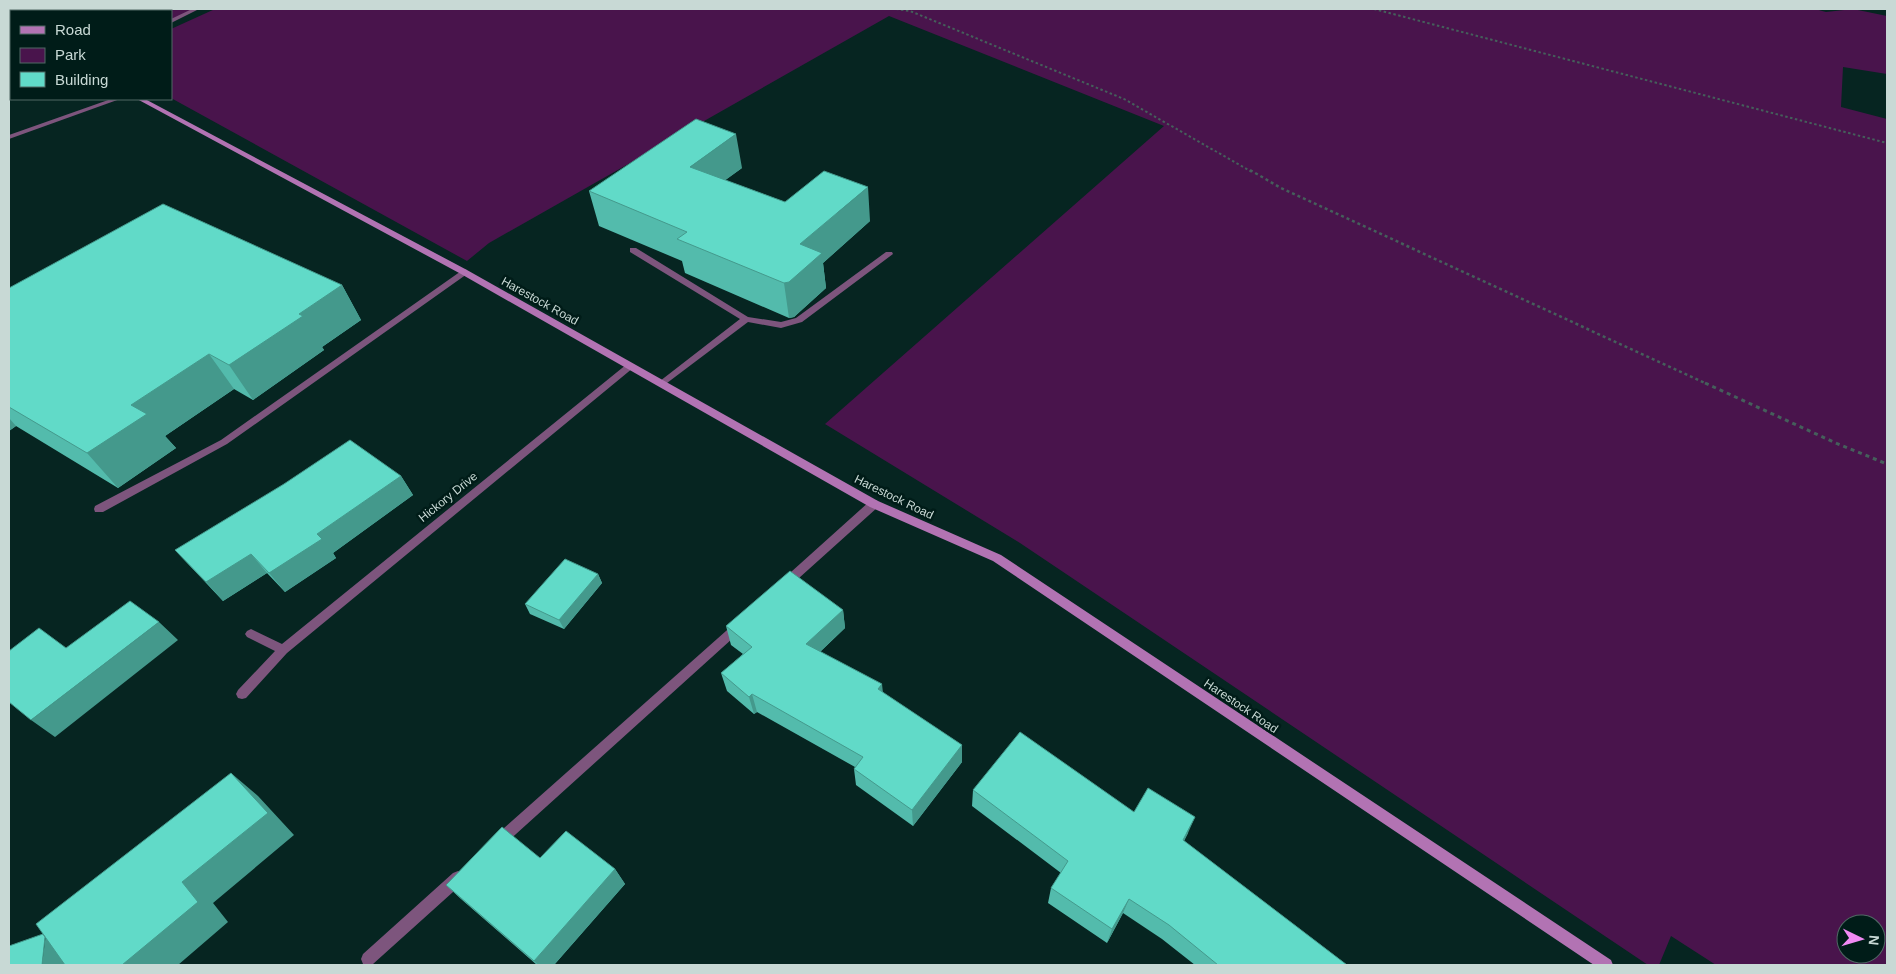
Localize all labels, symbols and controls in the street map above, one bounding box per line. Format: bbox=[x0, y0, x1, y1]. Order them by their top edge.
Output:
legend bbox=[10, 10, 172, 100]
text: Road bbox=[55, 21, 91, 38]
text: Park bbox=[55, 46, 86, 63]
text: Building bbox=[55, 71, 108, 88]
street label: Harestock Road bbox=[499, 274, 581, 328]
street label: Hickory Drive bbox=[416, 469, 480, 525]
street label: Harestock Road bbox=[852, 472, 936, 522]
street label: Harestock Road bbox=[1201, 676, 1281, 736]
north arrow bbox=[1836, 914, 1886, 964]
text: N bbox=[1866, 934, 1882, 946]

